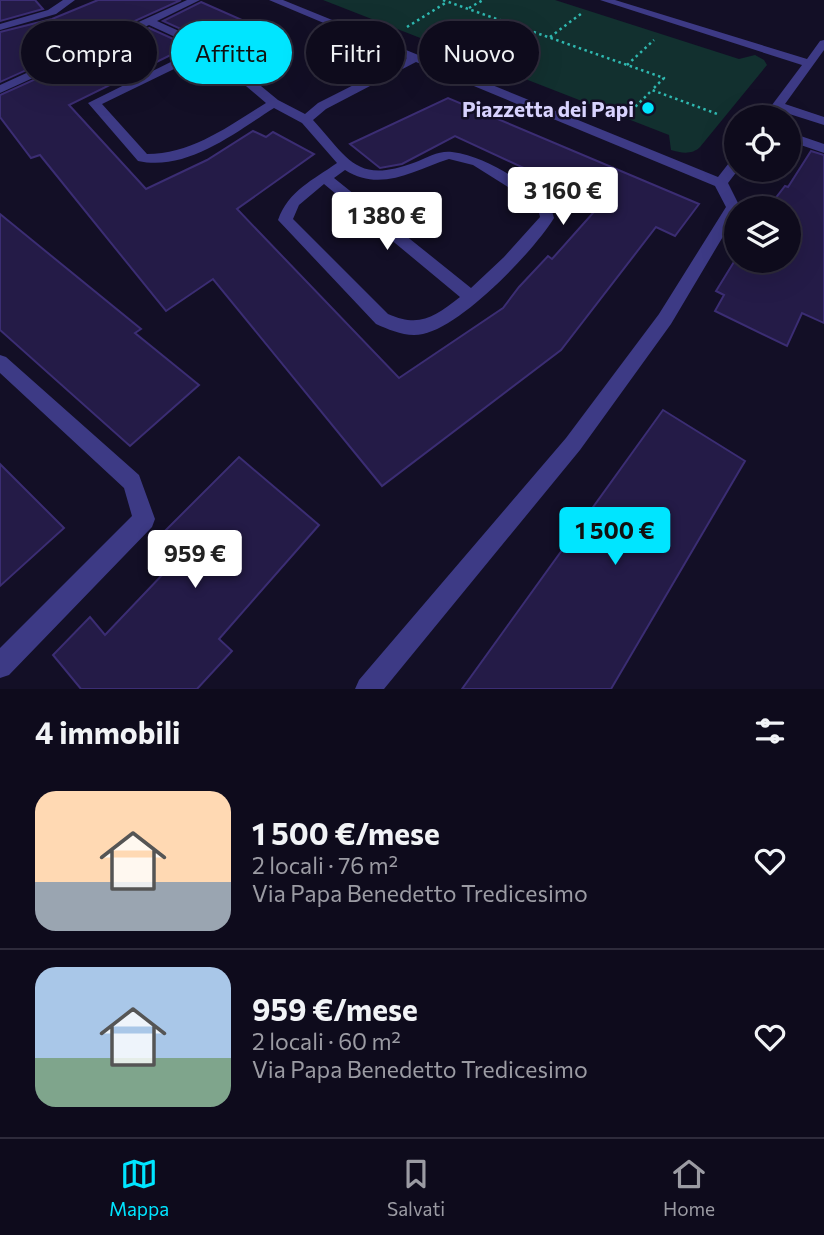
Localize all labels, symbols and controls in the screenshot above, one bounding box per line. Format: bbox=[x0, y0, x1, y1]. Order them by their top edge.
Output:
chip: Compra bbox=[21, 21, 157, 84]
chip: Affitta bbox=[171, 21, 292, 84]
chip: Filtri bbox=[306, 21, 405, 84]
chip: Nuovo bbox=[419, 21, 539, 84]
place label: Piazzetta dei Papi bbox=[462, 96, 634, 121]
marker: Piazzetta dei Papi bbox=[640, 100, 656, 116]
map controls bbox=[724, 105, 801, 273]
button: locate bbox=[724, 105, 801, 182]
pin: 3 160 € bbox=[498, 168, 628, 227]
text: 3 160 € bbox=[524, 176, 602, 204]
pin: 1 380 € bbox=[322, 192, 452, 252]
button: layers bbox=[724, 196, 801, 273]
text: 1 380 € bbox=[348, 201, 426, 229]
pin: 1 500 € bbox=[550, 508, 680, 567]
text: 1 500 € bbox=[575, 516, 655, 544]
pin: 959 € bbox=[146, 530, 244, 590]
text: 959 € bbox=[164, 539, 226, 567]
icon: filters bbox=[751, 712, 789, 750]
text: 4 immobili bbox=[35, 713, 180, 750]
text: 1 500 €/mese bbox=[252, 814, 440, 851]
icon: home bbox=[91, 819, 175, 903]
icon: heart bbox=[751, 842, 789, 880]
text: 2 locali · 76 m² bbox=[252, 851, 398, 879]
text: Via Papa Benedetto Tredicesimo bbox=[252, 879, 588, 907]
text: 959 €/mese bbox=[252, 990, 418, 1027]
icon: home bbox=[91, 995, 175, 1079]
icon: heart bbox=[751, 1018, 789, 1056]
text: 2 locali · 60 m² bbox=[252, 1027, 401, 1055]
text: Via Papa Benedetto Tredicesimo bbox=[252, 1055, 588, 1083]
tab: Mappa bbox=[109, 1155, 169, 1220]
tab: Salvati bbox=[387, 1155, 445, 1220]
tab: Home bbox=[663, 1155, 715, 1220]

